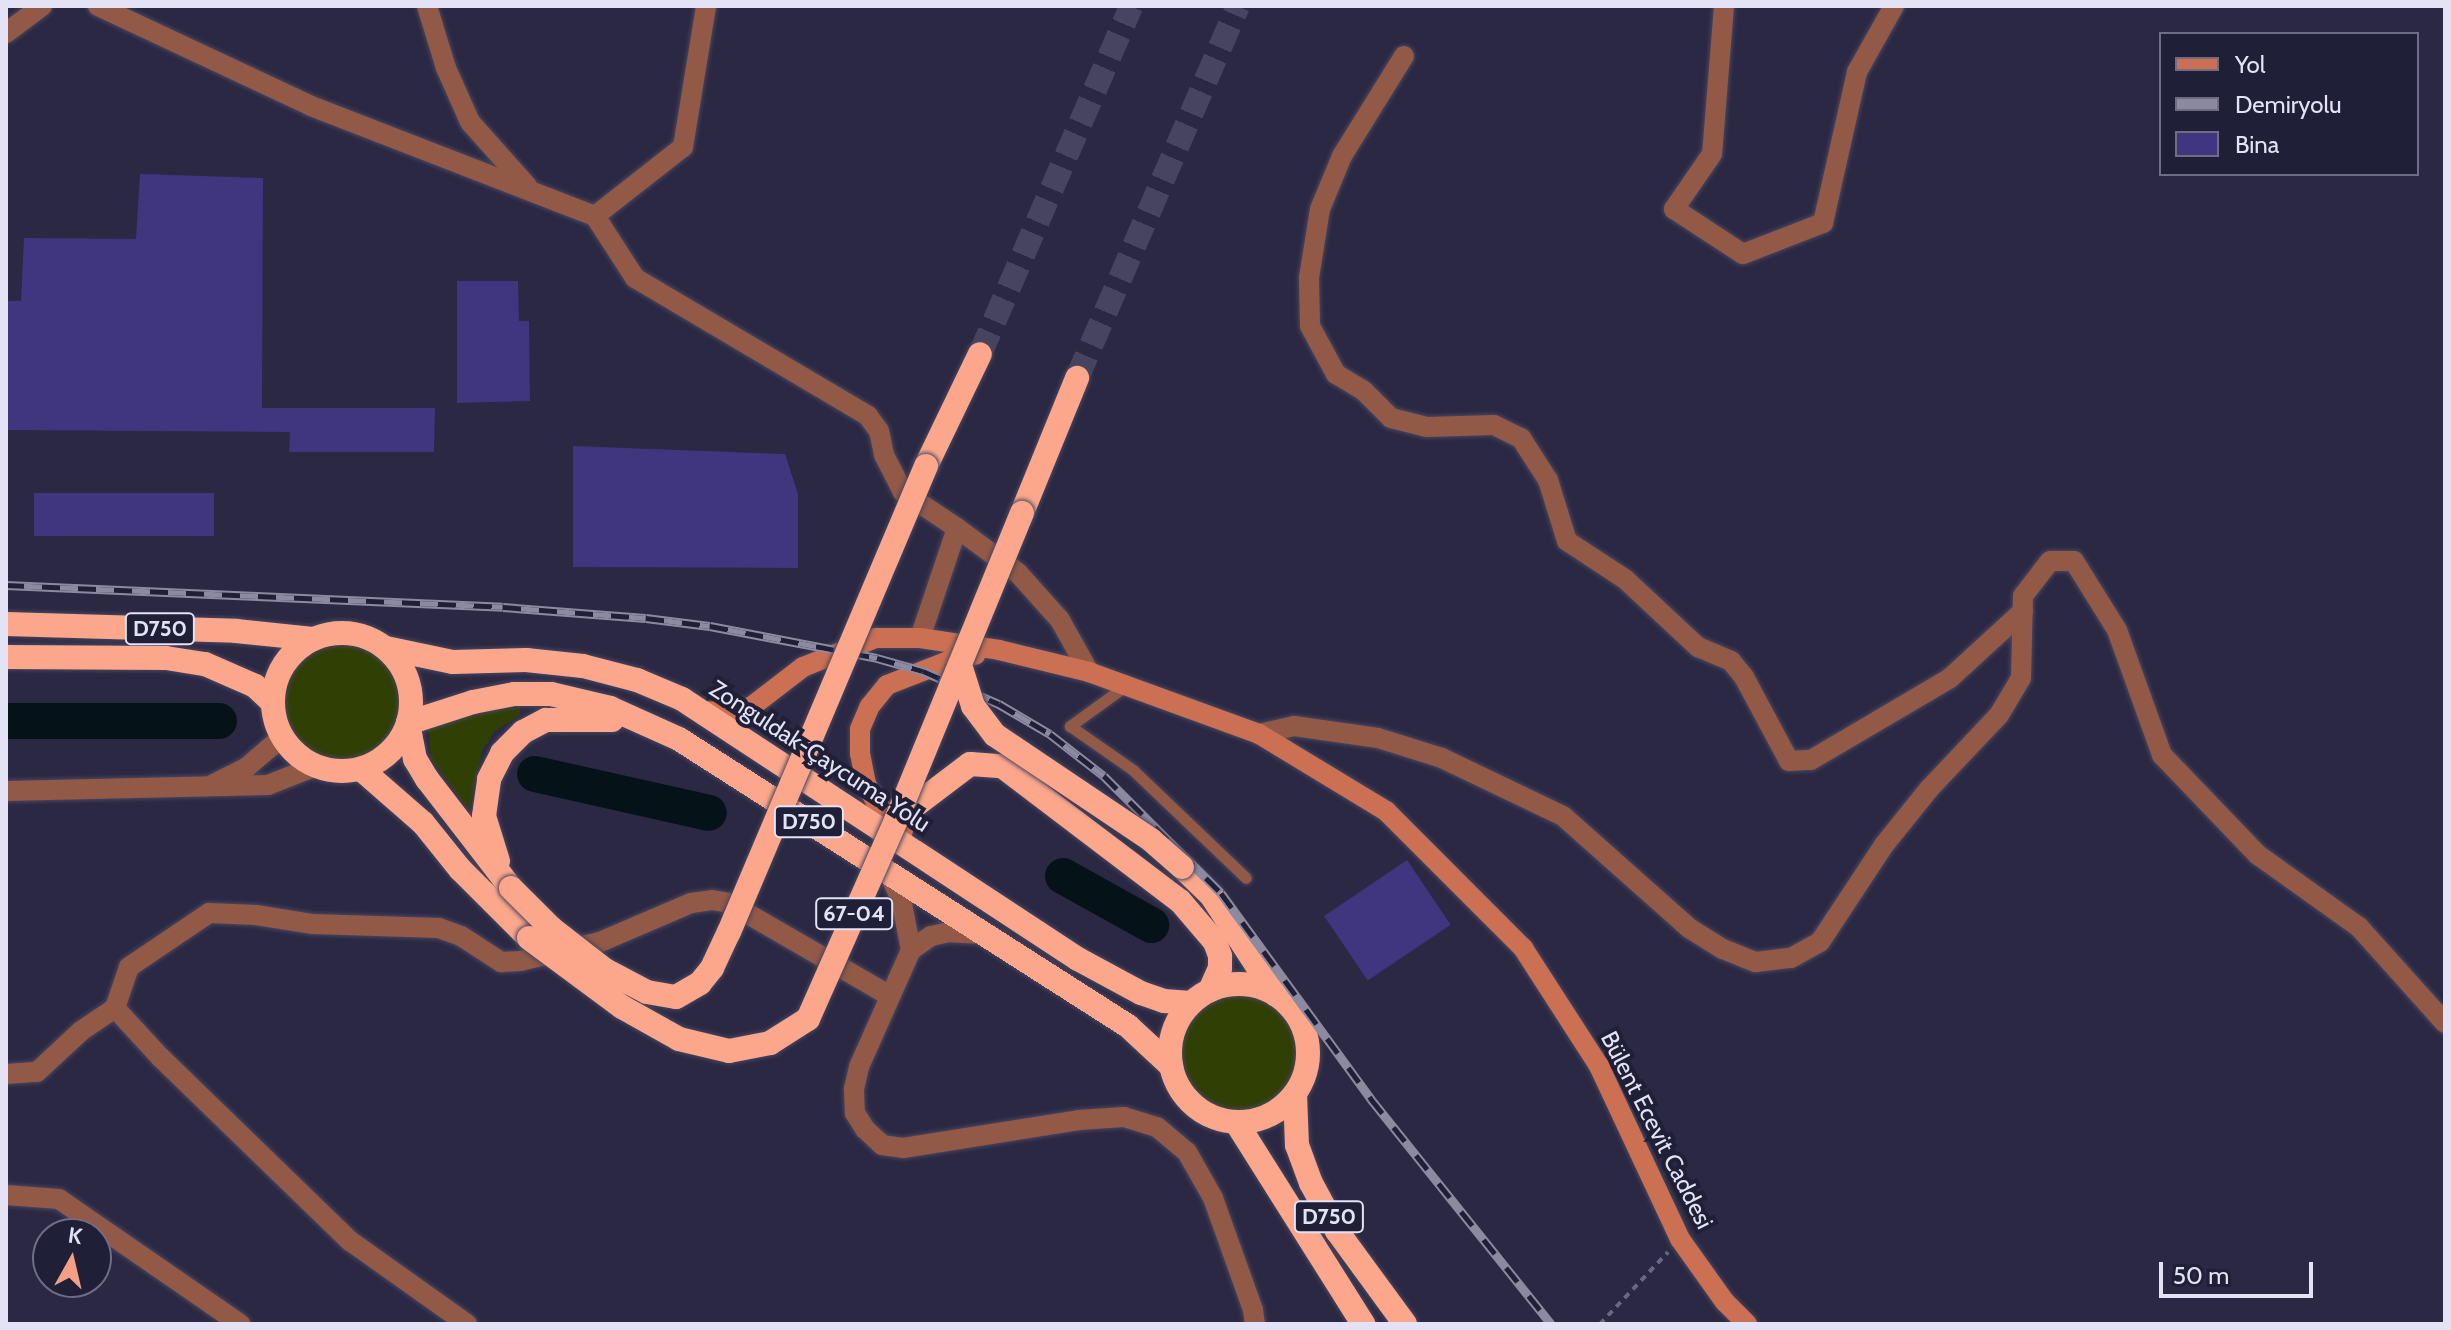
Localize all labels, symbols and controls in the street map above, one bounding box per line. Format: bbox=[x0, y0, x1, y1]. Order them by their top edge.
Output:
legend bbox=[2159, 32, 2419, 176]
text: Yol bbox=[2235, 50, 2265, 79]
text: Demiryolu bbox=[2235, 90, 2342, 119]
text: Bina bbox=[2235, 130, 2279, 159]
road number: D750 bbox=[124, 611, 196, 647]
street label: Zonguldak-Çaycuma Yolu bbox=[705, 674, 935, 838]
road number: D750 bbox=[773, 804, 845, 840]
road number: 67-04 bbox=[814, 896, 894, 932]
street label: Bülent Ecevit Caddesi bbox=[1595, 1026, 1719, 1234]
road number: D750 bbox=[1293, 1199, 1365, 1235]
north arrow bbox=[32, 1218, 112, 1298]
text: K bbox=[66, 1221, 84, 1250]
scale bar bbox=[2163, 1246, 2317, 1296]
text: 50 m bbox=[2173, 1261, 2229, 1290]

